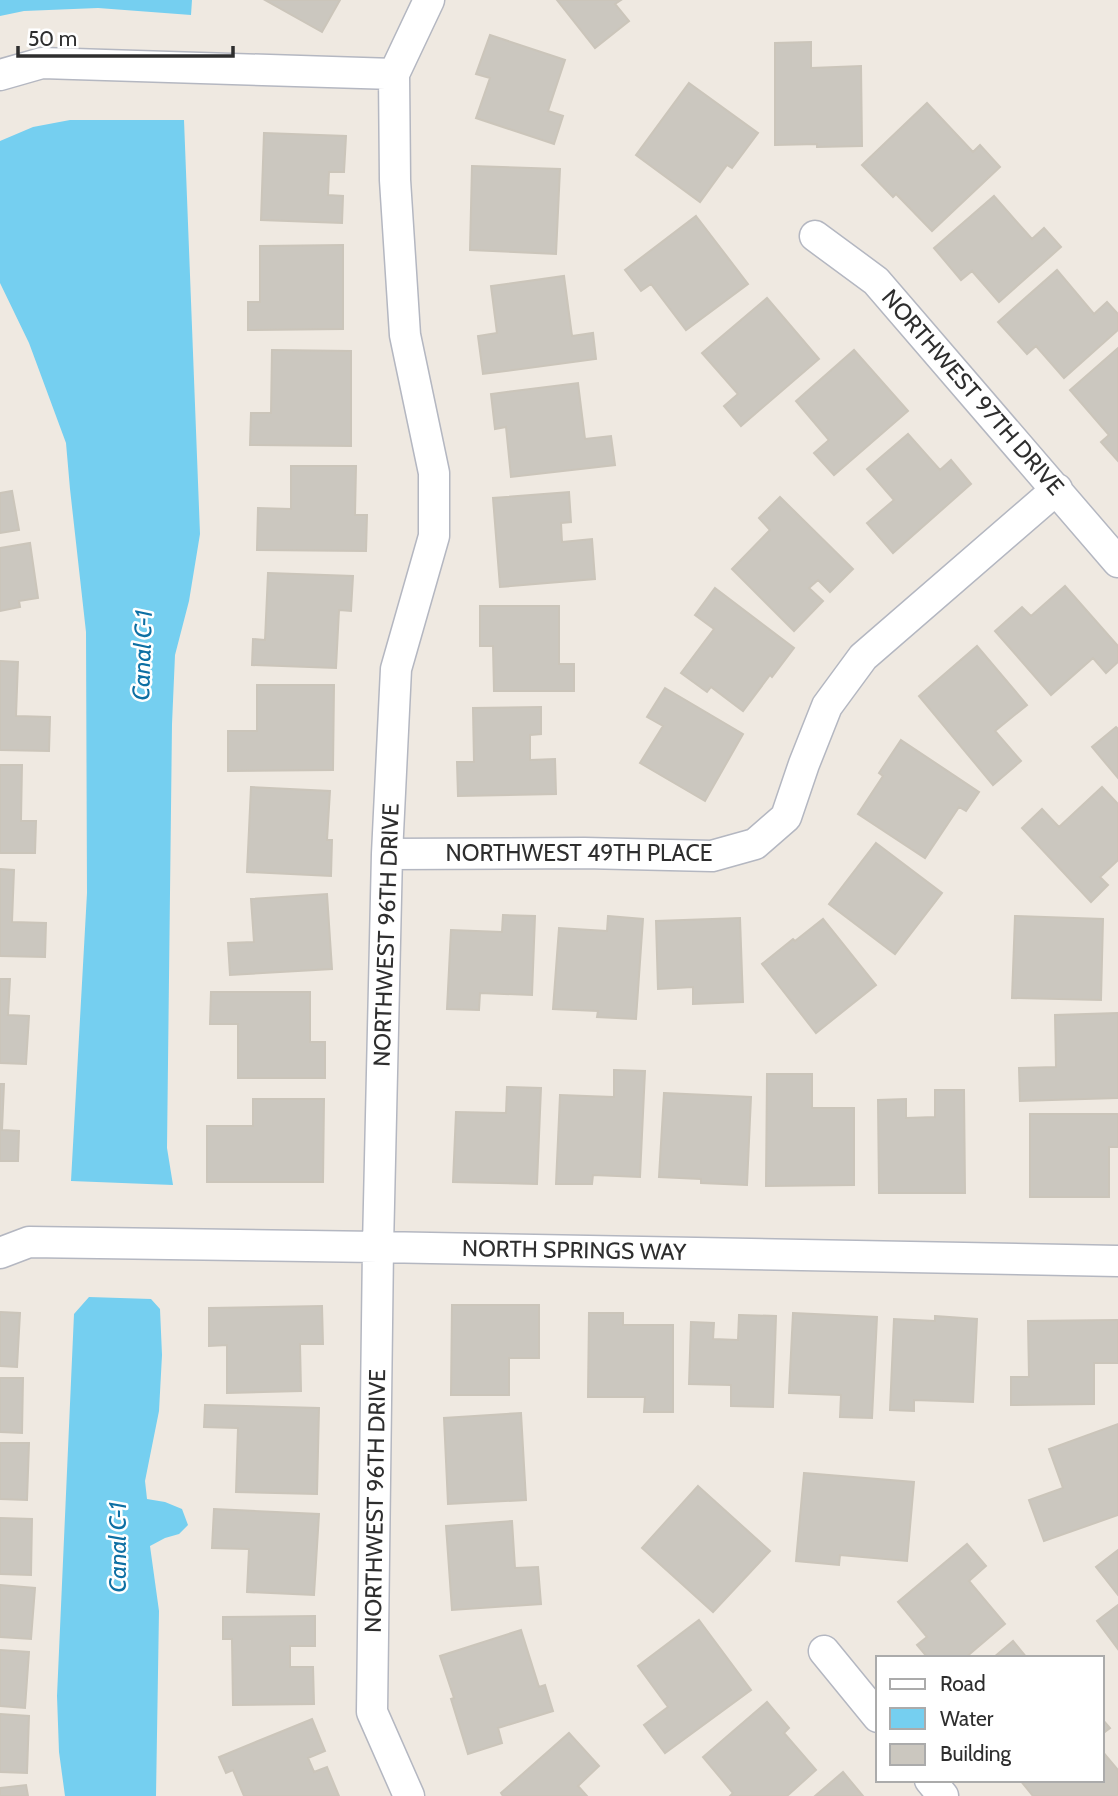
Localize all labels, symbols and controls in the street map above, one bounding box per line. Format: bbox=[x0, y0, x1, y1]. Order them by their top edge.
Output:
scale bar bbox=[18, 14, 233, 58]
text: 50 m bbox=[28, 26, 77, 51]
street label: NORTHWEST 97TH DRIVE bbox=[876, 283, 1070, 501]
water label: Canal C-1 bbox=[126, 609, 158, 701]
street label: NORTHWEST 96TH DRIVE bbox=[367, 803, 405, 1067]
street label: NORTHWEST 49TH PLACE bbox=[446, 839, 712, 867]
street label: NORTH SPRINGS WAY bbox=[462, 1234, 687, 1266]
street label: NORTHWEST 96TH DRIVE bbox=[359, 1369, 391, 1633]
water label: Canal C-1 bbox=[103, 1502, 132, 1592]
legend bbox=[876, 1656, 1104, 1782]
text: Road bbox=[940, 1671, 986, 1696]
text: Water bbox=[940, 1706, 994, 1731]
text: Building bbox=[940, 1741, 1012, 1766]

